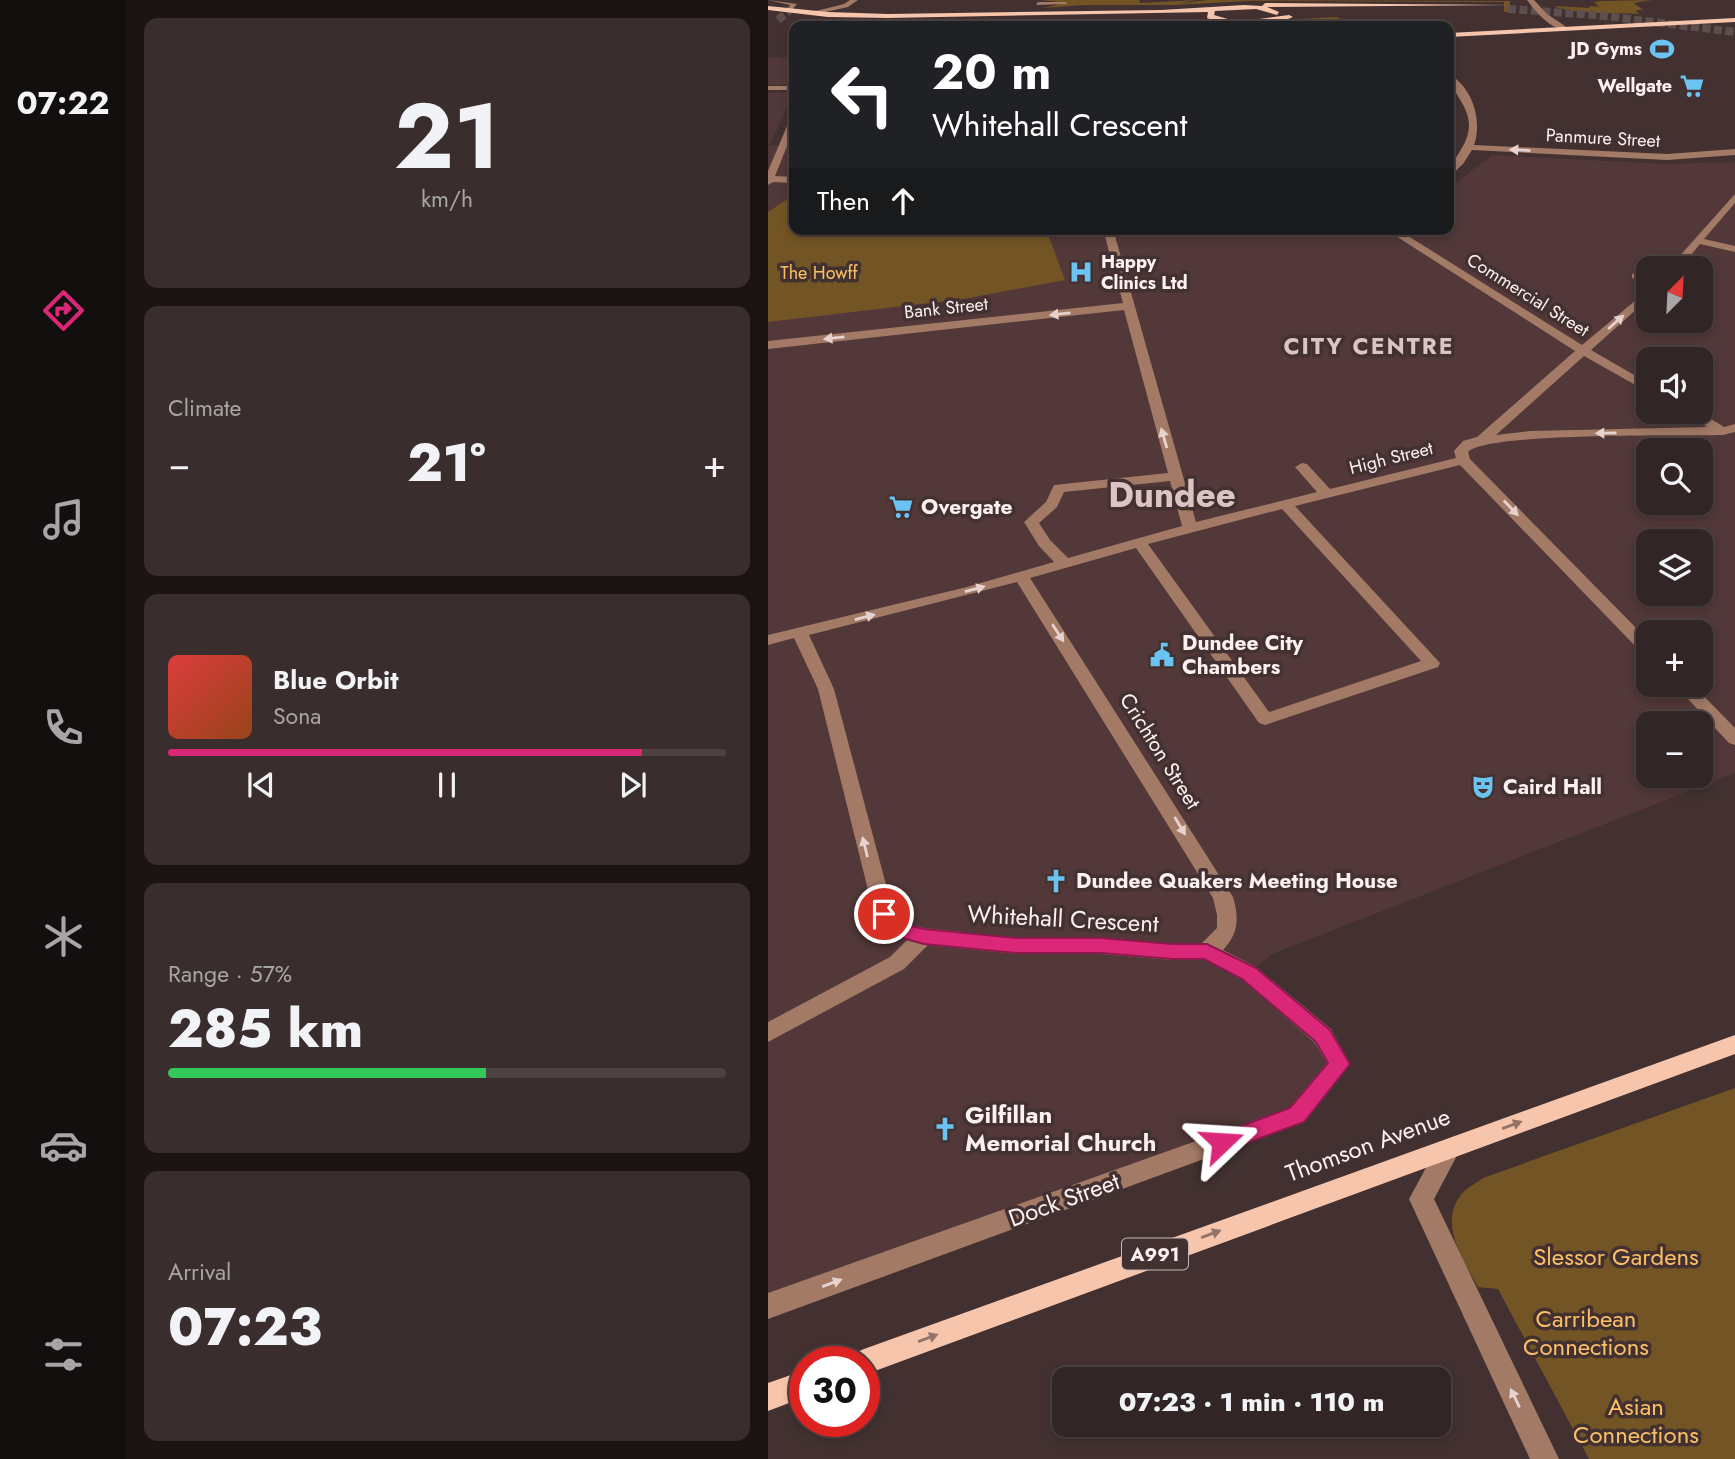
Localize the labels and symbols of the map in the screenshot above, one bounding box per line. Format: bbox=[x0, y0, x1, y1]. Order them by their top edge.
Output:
sports icon: JD Gyms bbox=[1648, 35, 1676, 63]
place label: JD Gyms bbox=[1567, 36, 1642, 62]
supermarket icon: Wellgate bbox=[1678, 72, 1706, 100]
place label: Wellgate bbox=[1598, 73, 1672, 99]
street label: Panmure Street bbox=[1545, 122, 1661, 154]
one-way arrow bbox=[1509, 144, 1531, 155]
street label: Commercial Street bbox=[1462, 247, 1595, 343]
place label: Happy Clinics Ltd bbox=[1101, 249, 1188, 296]
north arrow bbox=[1636, 256, 1713, 332]
hospital icon: Happy Clinics Ltd bbox=[1067, 258, 1095, 286]
park label: The Howff bbox=[780, 260, 859, 286]
street label: Bank Street bbox=[903, 291, 990, 325]
one-way arrow bbox=[1049, 308, 1071, 319]
one-way arrow bbox=[1607, 314, 1625, 330]
district label: CITY CENTRE bbox=[1283, 329, 1455, 363]
one-way arrow bbox=[823, 333, 845, 344]
one-way arrow bbox=[1159, 428, 1169, 449]
one-way arrow bbox=[1594, 428, 1616, 439]
street label: High Street bbox=[1346, 435, 1436, 481]
district label: Dundee bbox=[1108, 470, 1236, 520]
place label: Overgate bbox=[921, 492, 1013, 522]
supermarket icon: Overgate bbox=[887, 493, 915, 521]
one-way arrow bbox=[1503, 500, 1520, 517]
one-way arrow bbox=[965, 583, 986, 593]
one-way arrow bbox=[854, 611, 876, 622]
one-way arrow bbox=[1051, 624, 1064, 643]
place label: Dundee City Chambers bbox=[1182, 628, 1304, 682]
public building icon: Dundee City Chambers bbox=[1148, 641, 1176, 669]
street label: Crichton Street bbox=[1112, 687, 1208, 815]
place label: Caird Hall bbox=[1503, 772, 1602, 802]
theatre icon: Caird Hall bbox=[1469, 773, 1497, 801]
one-way arrow bbox=[1173, 816, 1186, 835]
one-way arrow bbox=[859, 836, 870, 858]
place label: Dundee Quakers Meeting House bbox=[1076, 866, 1398, 896]
church icon: Dundee Quakers Meeting House bbox=[1042, 867, 1070, 895]
pin bbox=[854, 884, 914, 944]
street label: Whitehall Crescent bbox=[966, 896, 1160, 941]
place label: Gilfillan Memorial Church bbox=[965, 1097, 1156, 1160]
street label: Thomson Avenue bbox=[1281, 1099, 1455, 1191]
position arrow bbox=[1185, 1105, 1259, 1179]
church icon: Gilfillan Memorial Church bbox=[931, 1115, 959, 1143]
one-way arrow bbox=[1501, 1120, 1522, 1131]
street label: Dock Street bbox=[1003, 1163, 1125, 1236]
one-way arrow bbox=[1200, 1228, 1221, 1239]
road number: A991 bbox=[1122, 1238, 1188, 1270]
park label: Slessor Gardens bbox=[1533, 1239, 1699, 1274]
one-way arrow bbox=[822, 1277, 843, 1288]
park label: Carribean Connections bbox=[1523, 1301, 1649, 1364]
one-way arrow bbox=[918, 1332, 939, 1343]
speed limit sign: 30 bbox=[789, 1346, 880, 1437]
one-way arrow bbox=[1510, 1388, 1521, 1408]
park label: Asian Connections bbox=[1573, 1389, 1699, 1452]

